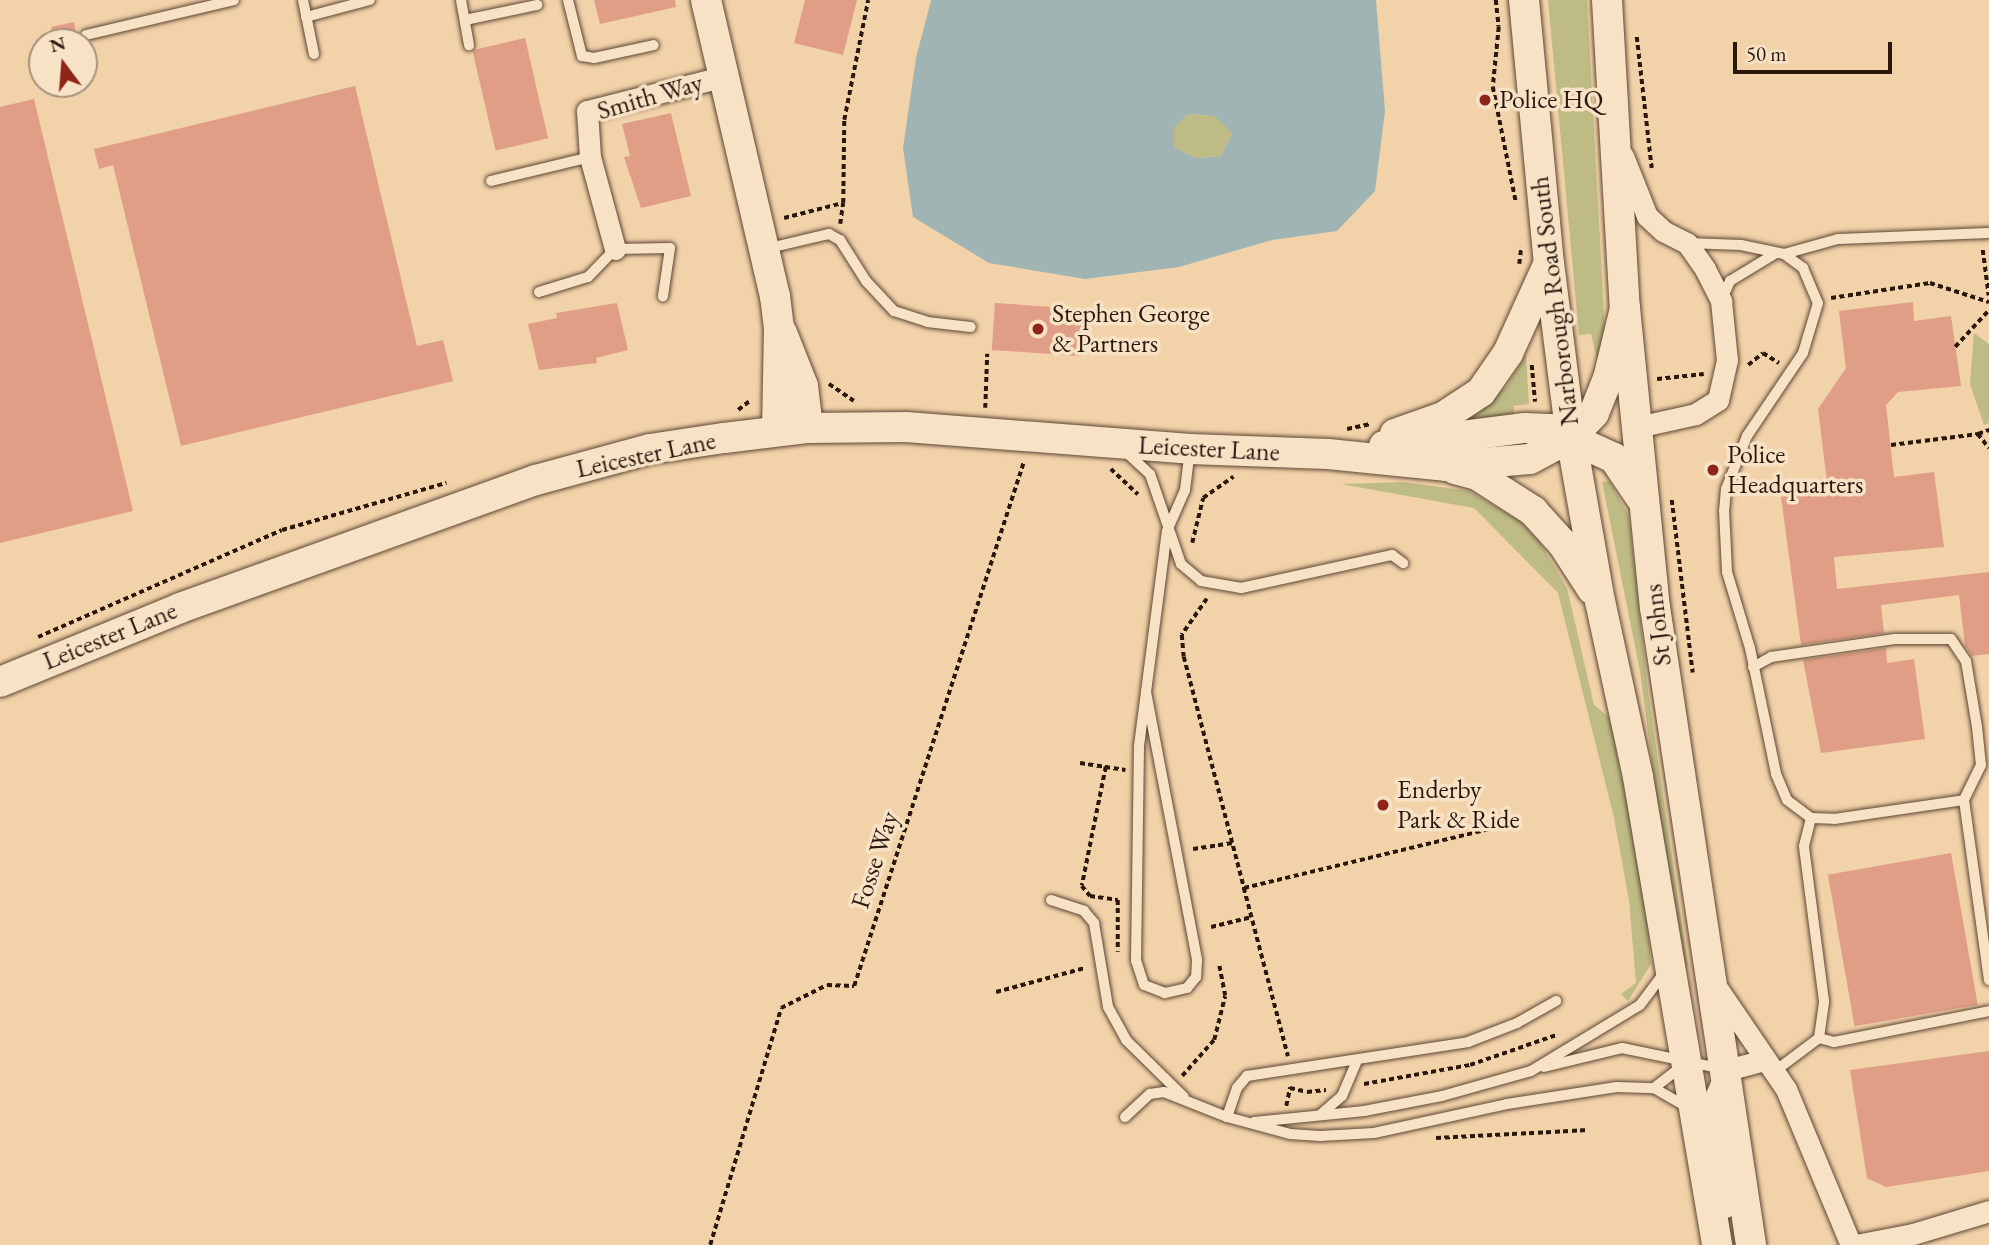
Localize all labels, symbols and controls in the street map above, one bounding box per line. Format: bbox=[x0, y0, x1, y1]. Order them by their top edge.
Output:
north arrow bbox=[28, 28, 98, 98]
scale bar bbox=[1737, 28, 1896, 72]
text: N bbox=[47, 30, 68, 58]
text: 50 m bbox=[1746, 40, 1787, 67]
street label: Smith Way bbox=[594, 67, 706, 127]
place label: Police HQ bbox=[1499, 84, 1603, 116]
marker: Police HQ bbox=[1477, 92, 1493, 108]
street label: Narborough Road South bbox=[1524, 175, 1586, 427]
place label: Stephen George & Partners bbox=[1052, 298, 1210, 360]
marker: Stephen George & Partners bbox=[1030, 321, 1046, 337]
street label: Leicester Lane bbox=[573, 425, 719, 485]
street label: Leicester Lane bbox=[1137, 430, 1281, 468]
place label: Police Headquarters bbox=[1727, 439, 1863, 500]
marker: Police Headquarters bbox=[1705, 462, 1721, 478]
street label: St Johns bbox=[1638, 582, 1678, 668]
street label: Leicester Lane bbox=[38, 595, 182, 677]
place label: Enderby Park & Ride bbox=[1397, 774, 1520, 836]
marker: Enderby Park & Ride bbox=[1375, 797, 1391, 813]
street label: Fosse Way bbox=[845, 808, 905, 912]

